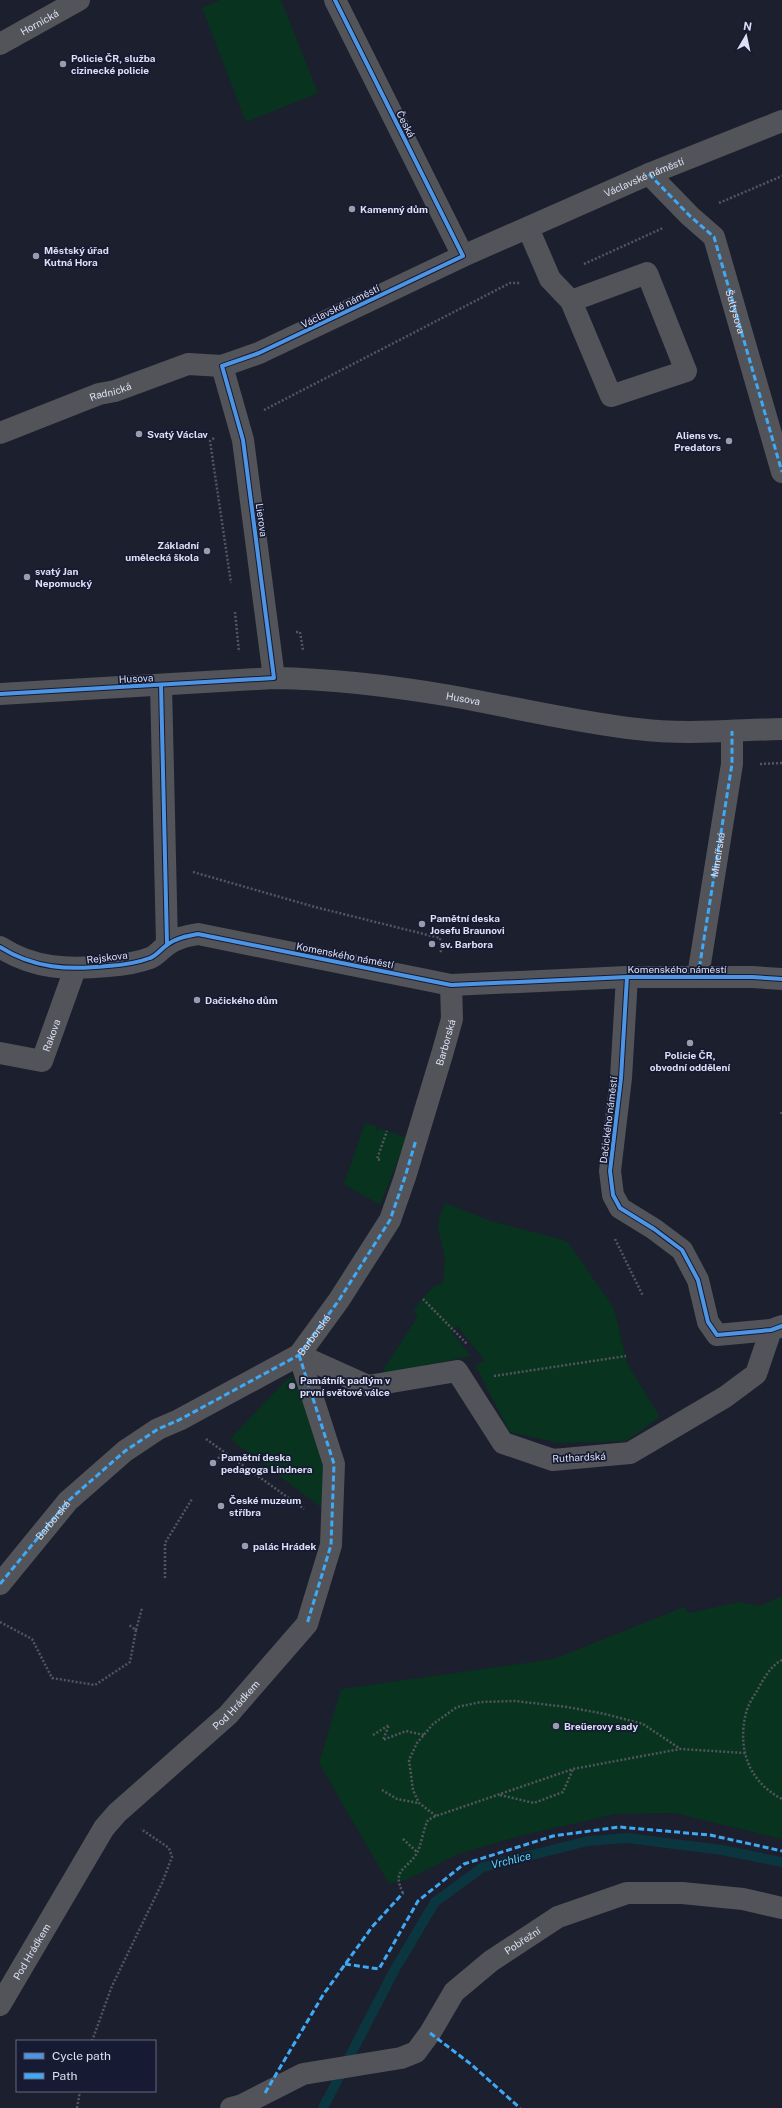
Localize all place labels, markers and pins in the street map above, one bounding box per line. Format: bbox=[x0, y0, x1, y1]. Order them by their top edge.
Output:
place label: Policie ČR, služba cizinecké policie bbox=[71, 52, 156, 76]
marker: Policie ČR, služba cizinecké policie bbox=[58, 59, 68, 69]
place label: Kamenný dům bbox=[360, 203, 428, 215]
marker: Kamenný dům bbox=[347, 204, 357, 214]
place label: Městský úřad Kutná Hora bbox=[44, 244, 109, 268]
marker: Městský úřad Kutná Hora bbox=[31, 251, 41, 261]
place label: Svatý Václav bbox=[147, 428, 209, 440]
marker: Svatý Václav bbox=[134, 429, 144, 439]
place label: Aliens vs. Predators bbox=[674, 429, 721, 453]
marker: Aliens vs. Predators bbox=[724, 436, 734, 446]
place label: Základní umělecká škola bbox=[125, 539, 199, 563]
marker: Základní umělecká škola bbox=[202, 546, 212, 556]
place label: svatý Jan Nepomucký bbox=[35, 565, 93, 589]
marker: svatý Jan Nepomucký bbox=[22, 572, 32, 582]
place label: Pamětní deska Josefu Braunovi bbox=[430, 912, 505, 936]
marker: Pamětní deska Josefu Braunovi bbox=[417, 919, 427, 929]
place label: sv. Barbora bbox=[440, 938, 493, 950]
marker: sv. Barbora bbox=[427, 939, 437, 949]
place label: Dačického dům bbox=[205, 994, 278, 1006]
marker: Dačického dům bbox=[192, 995, 202, 1005]
marker: Policie ČR, obvodní oddělení bbox=[685, 1038, 695, 1048]
place label: Policie ČR, obvodní oddělení bbox=[650, 1049, 731, 1073]
place label: Památník padlým v první světové válce bbox=[300, 1374, 391, 1398]
marker: Památník padlým v první světové válce bbox=[287, 1381, 297, 1391]
place label: Pamětní deska pedagoga Lindnera bbox=[221, 1451, 313, 1475]
marker: Pamětní deska pedagoga Lindnera bbox=[208, 1458, 218, 1468]
place label: České muzeum stříbra bbox=[229, 1494, 301, 1518]
marker: České muzeum stříbra bbox=[216, 1501, 226, 1511]
place label: palác Hrádek bbox=[253, 1540, 317, 1552]
marker: palác Hrádek bbox=[240, 1541, 250, 1551]
place label: Breüerovy sady bbox=[564, 1720, 638, 1732]
marker: Breüerovy sady bbox=[551, 1721, 561, 1731]

